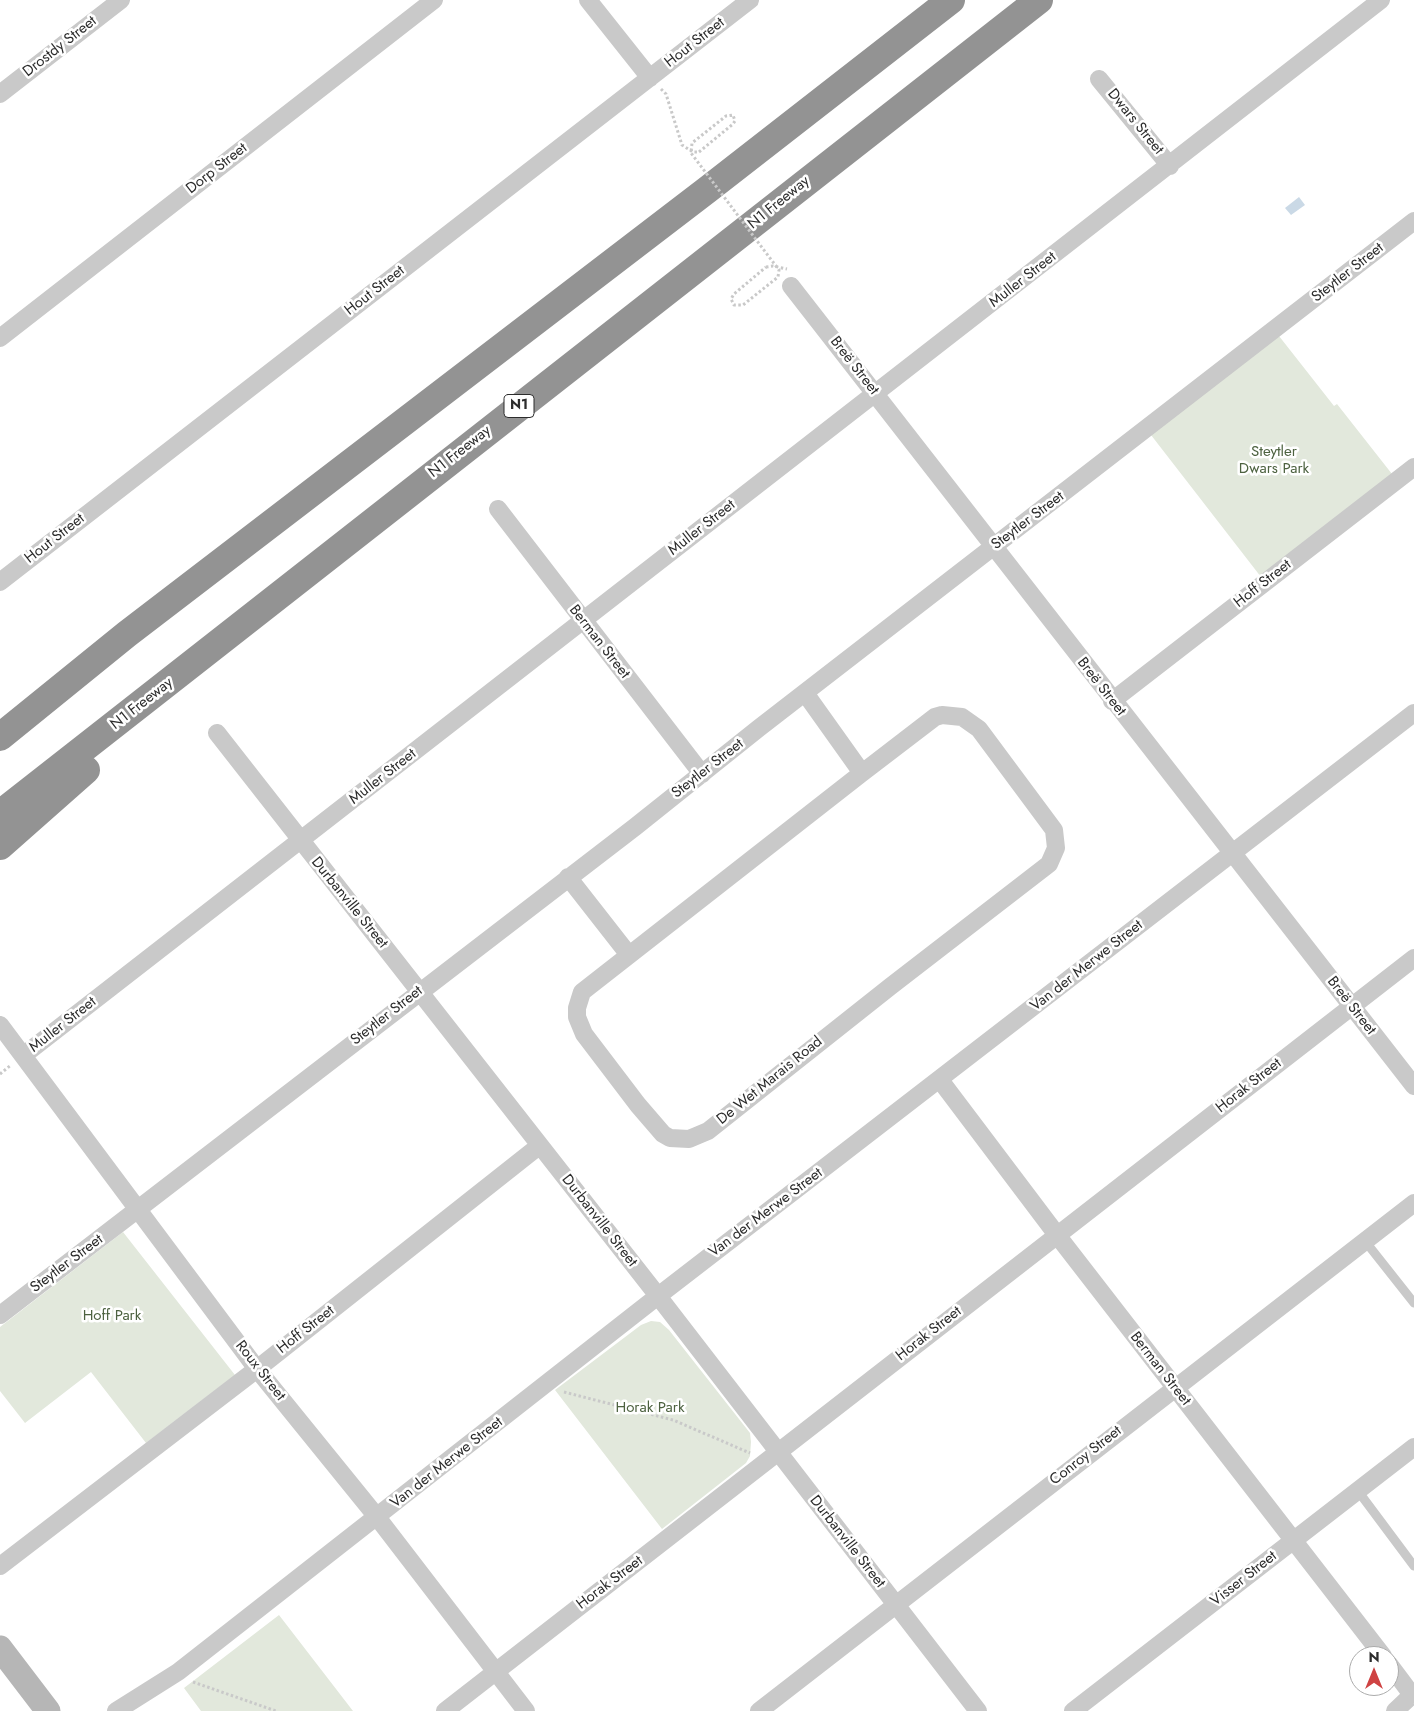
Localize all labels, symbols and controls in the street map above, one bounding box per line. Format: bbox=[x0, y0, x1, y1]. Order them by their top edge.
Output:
street label: Drostdy Street bbox=[20, 13, 100, 81]
street label: Hout Street bbox=[662, 14, 728, 72]
street label: Dwars Street bbox=[1103, 86, 1167, 158]
street label: Dorp Street bbox=[183, 140, 251, 198]
street label: N1 Freeway bbox=[745, 173, 813, 233]
street label: Steytler Street bbox=[1309, 239, 1387, 307]
street label: Muller Street bbox=[986, 248, 1060, 312]
street label: Hout Street bbox=[342, 262, 408, 320]
street label: Breë Street bbox=[826, 333, 882, 399]
road number: N1 bbox=[504, 394, 534, 418]
street label: N1 Freeway bbox=[425, 422, 495, 482]
park label: Steytler Dwars Park bbox=[1239, 443, 1309, 478]
street label: Steytler Street bbox=[988, 488, 1068, 554]
street label: Muller Street bbox=[665, 496, 739, 560]
street label: Hout Street bbox=[22, 510, 88, 568]
street label: Hoff Street bbox=[1231, 556, 1295, 612]
street label: Berman Street bbox=[565, 602, 633, 682]
street label: Breë Street bbox=[1073, 654, 1129, 720]
street label: N1 Freeway bbox=[107, 674, 177, 734]
street label: Steytler Street bbox=[669, 735, 747, 803]
street label: Muller Street bbox=[346, 745, 420, 809]
street label: Durbanville Street bbox=[307, 854, 391, 952]
street label: Van der Merwe Street bbox=[1027, 917, 1147, 1015]
street label: Breë Street bbox=[1323, 973, 1379, 1039]
street label: Steytler Street bbox=[348, 982, 426, 1050]
street label: Muller Street bbox=[26, 993, 100, 1057]
street label: De Wet Marais Road bbox=[714, 1033, 826, 1129]
street label: Horak Street bbox=[1213, 1055, 1285, 1117]
street label: Van der Merwe Street bbox=[706, 1164, 826, 1262]
street label: Durbanville Street bbox=[557, 1171, 641, 1271]
street label: Steytler Street bbox=[27, 1231, 107, 1297]
street label: Hoff Street bbox=[274, 1302, 338, 1358]
street label: Horak Street bbox=[893, 1303, 965, 1365]
park label: Hoff Park bbox=[83, 1307, 141, 1325]
street label: Berman Street bbox=[1126, 1329, 1194, 1409]
street label: Roux Street bbox=[231, 1337, 289, 1405]
park label: Horak Park bbox=[615, 1399, 685, 1417]
street label: Van der Merwe Street bbox=[387, 1414, 507, 1512]
street label: Conroy Street bbox=[1047, 1422, 1125, 1490]
street label: Durbanville Street bbox=[805, 1492, 889, 1592]
street label: Visser Street bbox=[1207, 1548, 1281, 1610]
street label: Horak Street bbox=[573, 1552, 647, 1614]
north arrow bbox=[1349, 1646, 1399, 1696]
text: N bbox=[1368, 1647, 1380, 1667]

